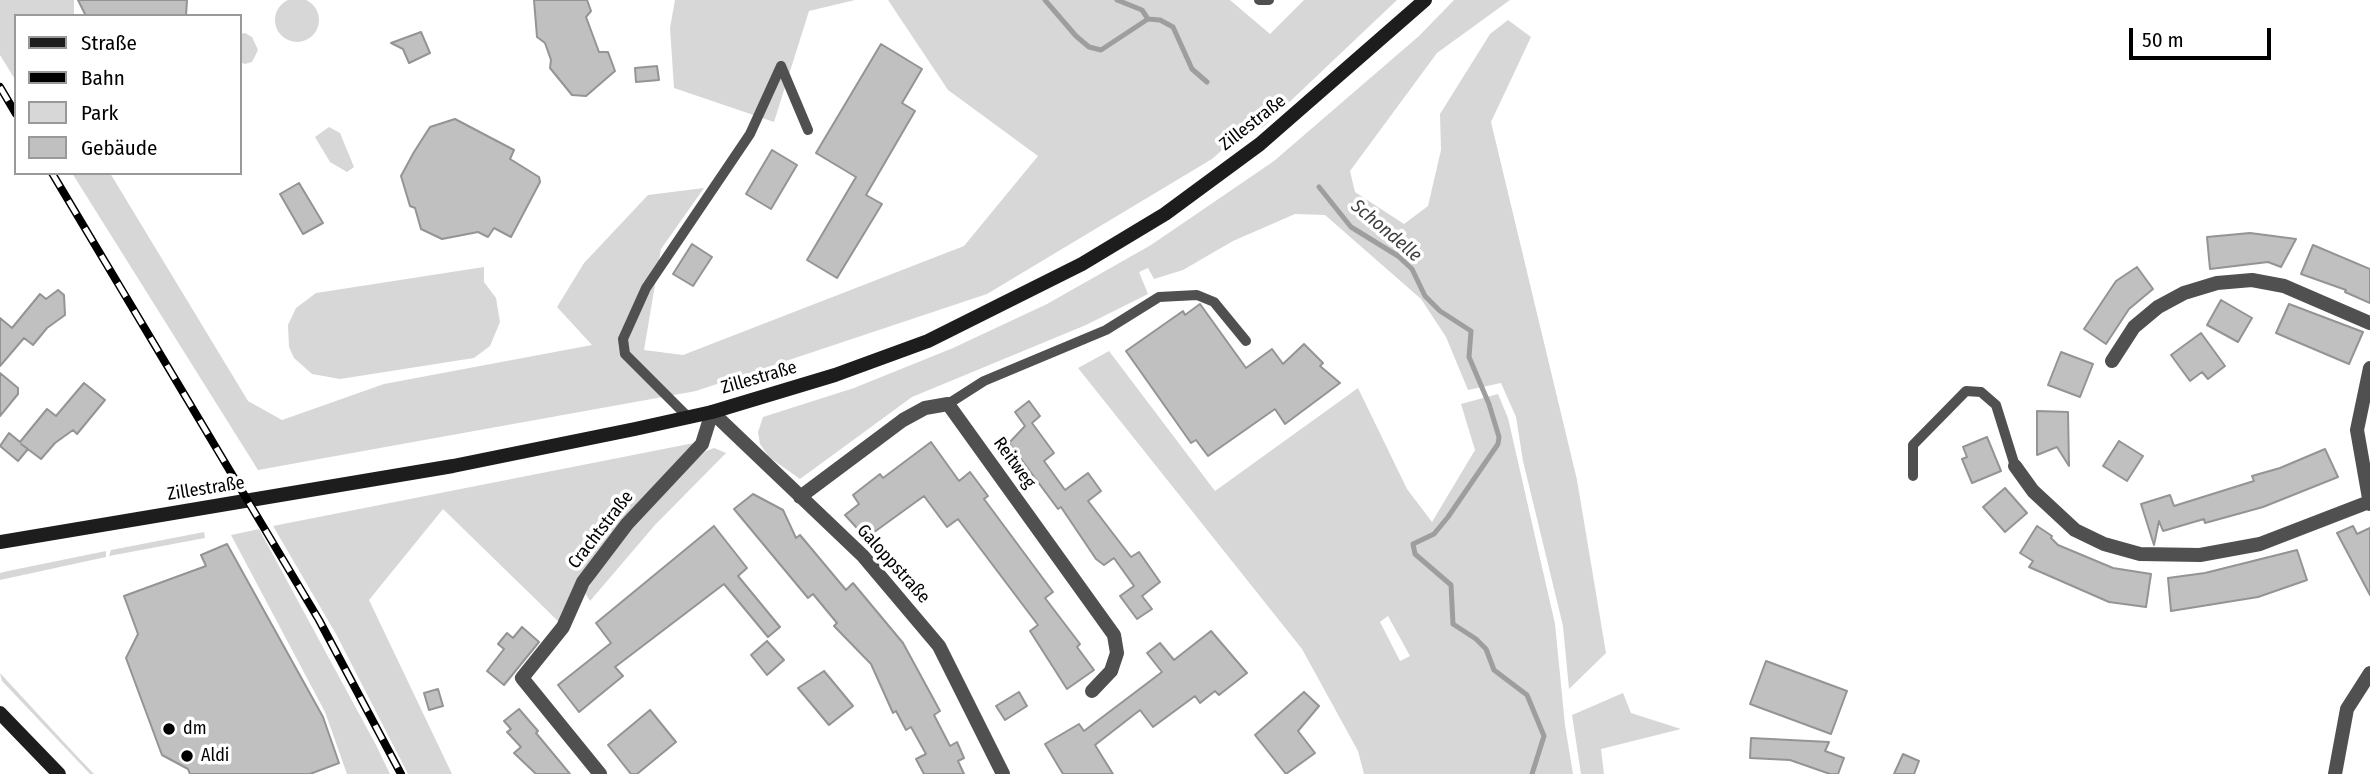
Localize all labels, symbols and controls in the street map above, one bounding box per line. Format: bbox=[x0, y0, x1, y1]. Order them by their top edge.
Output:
legend bbox=[14, 14, 242, 175]
scale bar bbox=[2132, 14, 2274, 58]
text: 50 m bbox=[2142, 27, 2184, 53]
text: Straße bbox=[81, 30, 137, 56]
text: Bahn bbox=[81, 65, 125, 91]
street label: Zillestraße bbox=[1216, 90, 1290, 156]
text: Park bbox=[81, 100, 118, 126]
text: Gebäude bbox=[81, 135, 157, 161]
water label: Schondelle bbox=[1346, 195, 1426, 267]
street label: Zillestraße bbox=[719, 357, 799, 399]
street label: Reitweg bbox=[988, 433, 1040, 493]
street label: Zillestraße bbox=[166, 472, 246, 506]
street label: Crachtstraße bbox=[564, 487, 638, 573]
street label: Galoppstraße bbox=[852, 520, 934, 608]
place label: dm bbox=[183, 718, 206, 740]
marker: dm bbox=[161, 721, 177, 737]
place label: Aldi bbox=[201, 745, 229, 767]
marker: Aldi bbox=[179, 748, 195, 764]

